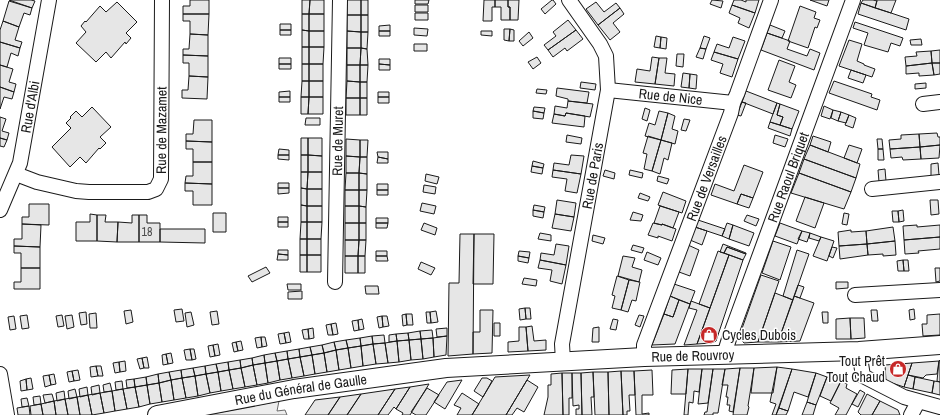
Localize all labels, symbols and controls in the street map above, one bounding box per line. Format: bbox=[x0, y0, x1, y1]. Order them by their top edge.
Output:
street label: Rue d'Albi bbox=[16, 79, 43, 134]
street label: Rue de Nice bbox=[638, 84, 703, 109]
street label: Rue de Mazamet bbox=[152, 86, 171, 174]
street label: Rue de Muret bbox=[328, 106, 347, 176]
street label: Rue Raoul Briquet bbox=[763, 130, 813, 225]
street label: Rue de Versailles bbox=[682, 133, 731, 224]
street label: Rue de Paris bbox=[578, 141, 607, 210]
house number: 18 bbox=[142, 224, 152, 240]
shop icon: Cycles Dubois bbox=[699, 325, 719, 345]
place label: Cycles Dubois bbox=[722, 326, 796, 344]
street label: Rue de Rouvroy bbox=[651, 345, 735, 366]
place label: Tout Prêt Tout Chaud bbox=[826, 352, 885, 386]
shop icon: Tout Prêt Tout Chaud bbox=[888, 359, 908, 379]
street label: Rue du Général de Gaulle bbox=[233, 370, 368, 409]

